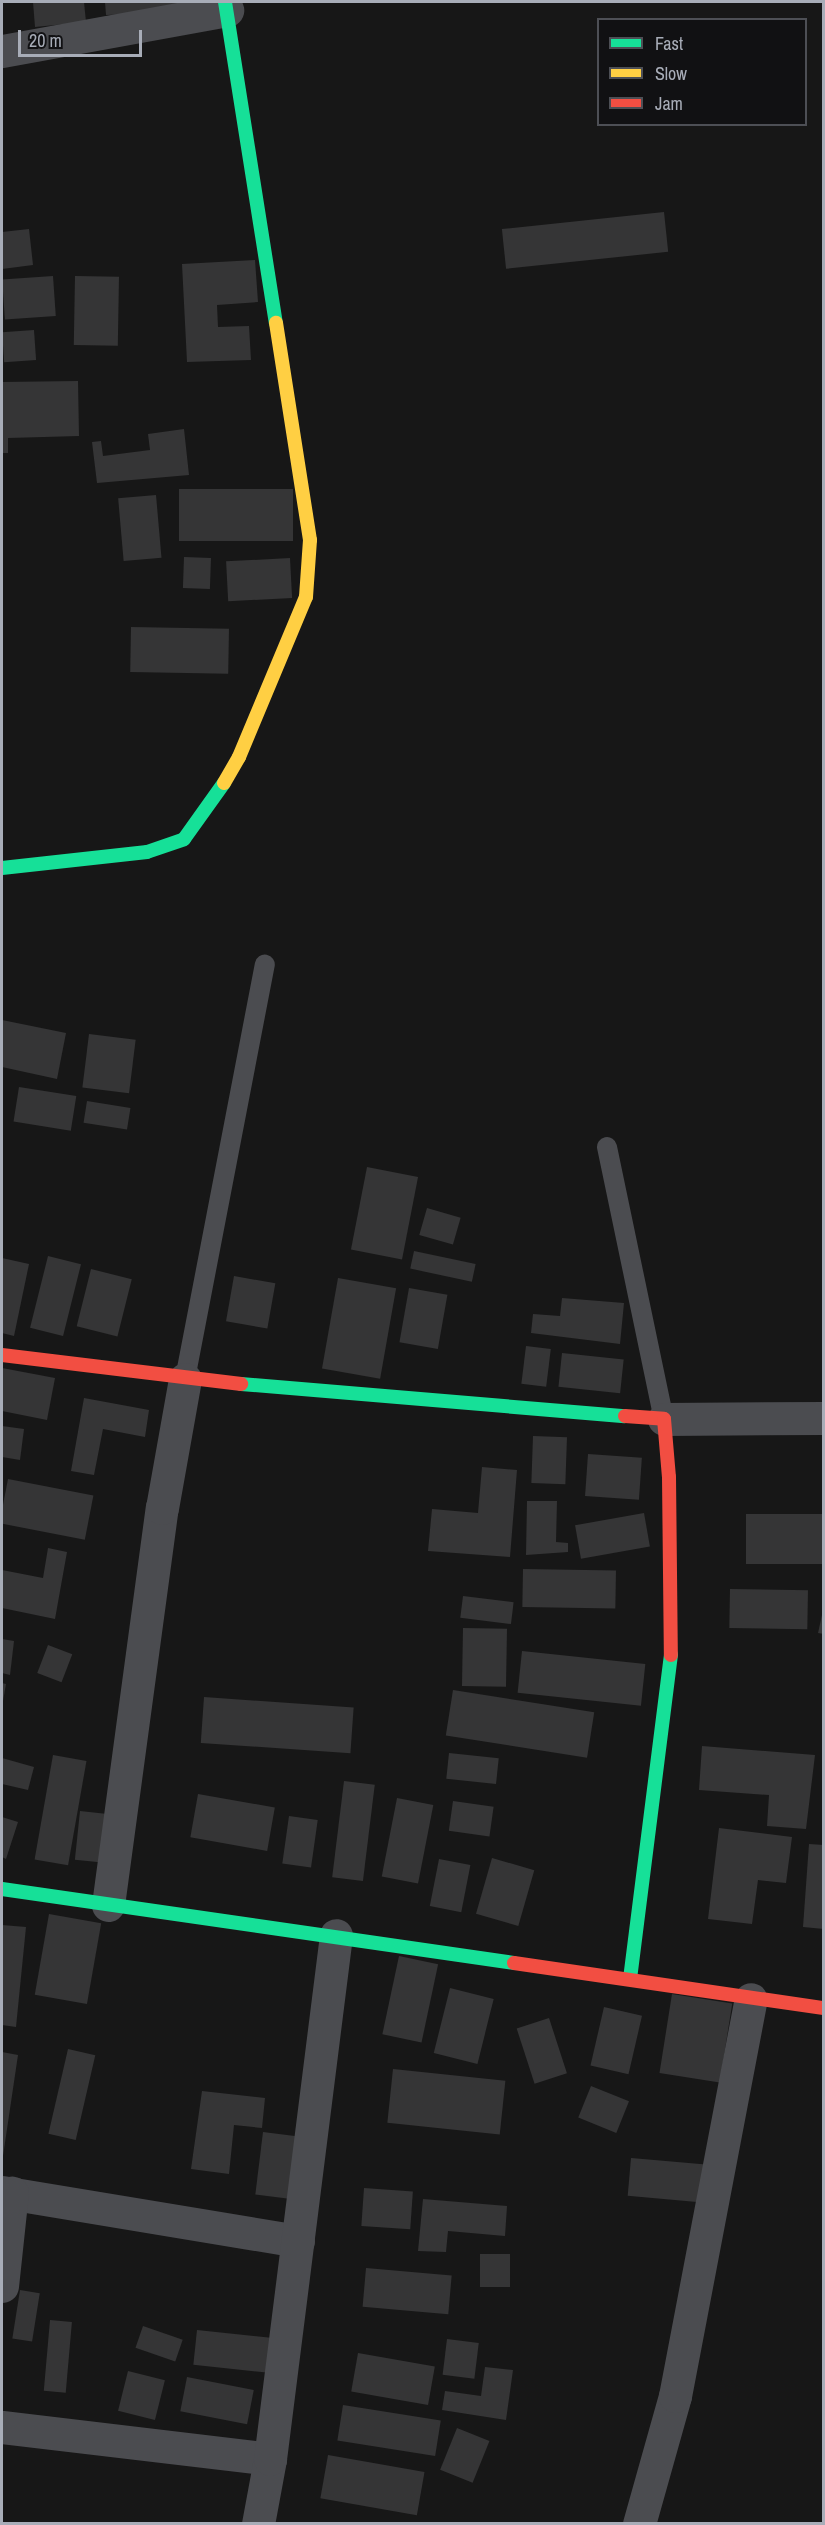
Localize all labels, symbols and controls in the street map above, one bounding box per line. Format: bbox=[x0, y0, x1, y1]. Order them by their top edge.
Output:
scale bar bbox=[21, 18, 146, 56]
legend bbox=[597, 18, 807, 126]
text: 20 m bbox=[29, 28, 62, 53]
text: Fast bbox=[655, 31, 683, 56]
text: Slow bbox=[655, 61, 687, 86]
text: Jam bbox=[655, 91, 683, 116]

